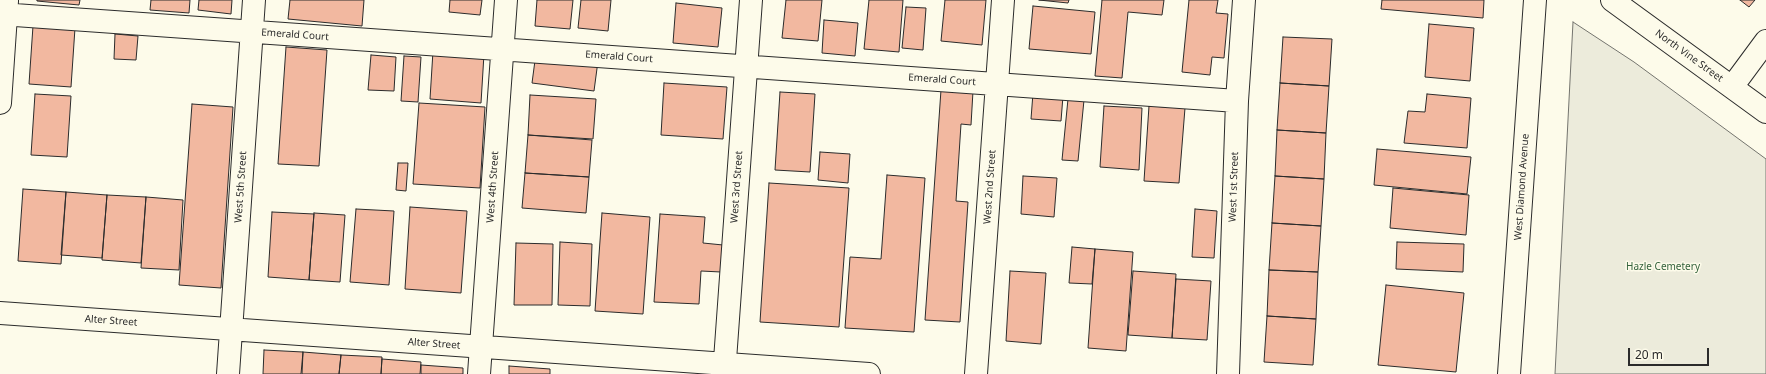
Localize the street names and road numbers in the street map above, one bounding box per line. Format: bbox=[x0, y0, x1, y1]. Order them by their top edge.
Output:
street label: Emerald Court bbox=[261, 27, 329, 43]
street label: North Vine Street bbox=[1653, 27, 1725, 85]
street label: Emerald Court bbox=[585, 49, 653, 65]
street label: Emerald Court bbox=[908, 72, 976, 88]
street label: West Diamond Avenue bbox=[1512, 133, 1532, 241]
street label: West 2nd Street bbox=[981, 150, 999, 224]
street label: West 5th Street bbox=[233, 151, 249, 223]
street label: West 4th Street bbox=[485, 151, 501, 223]
street label: West 3rd Street bbox=[729, 151, 745, 223]
street label: West 1st Street bbox=[1227, 152, 1241, 222]
street label: Alter Street bbox=[84, 313, 138, 329]
street label: Alter Street bbox=[407, 336, 461, 352]

